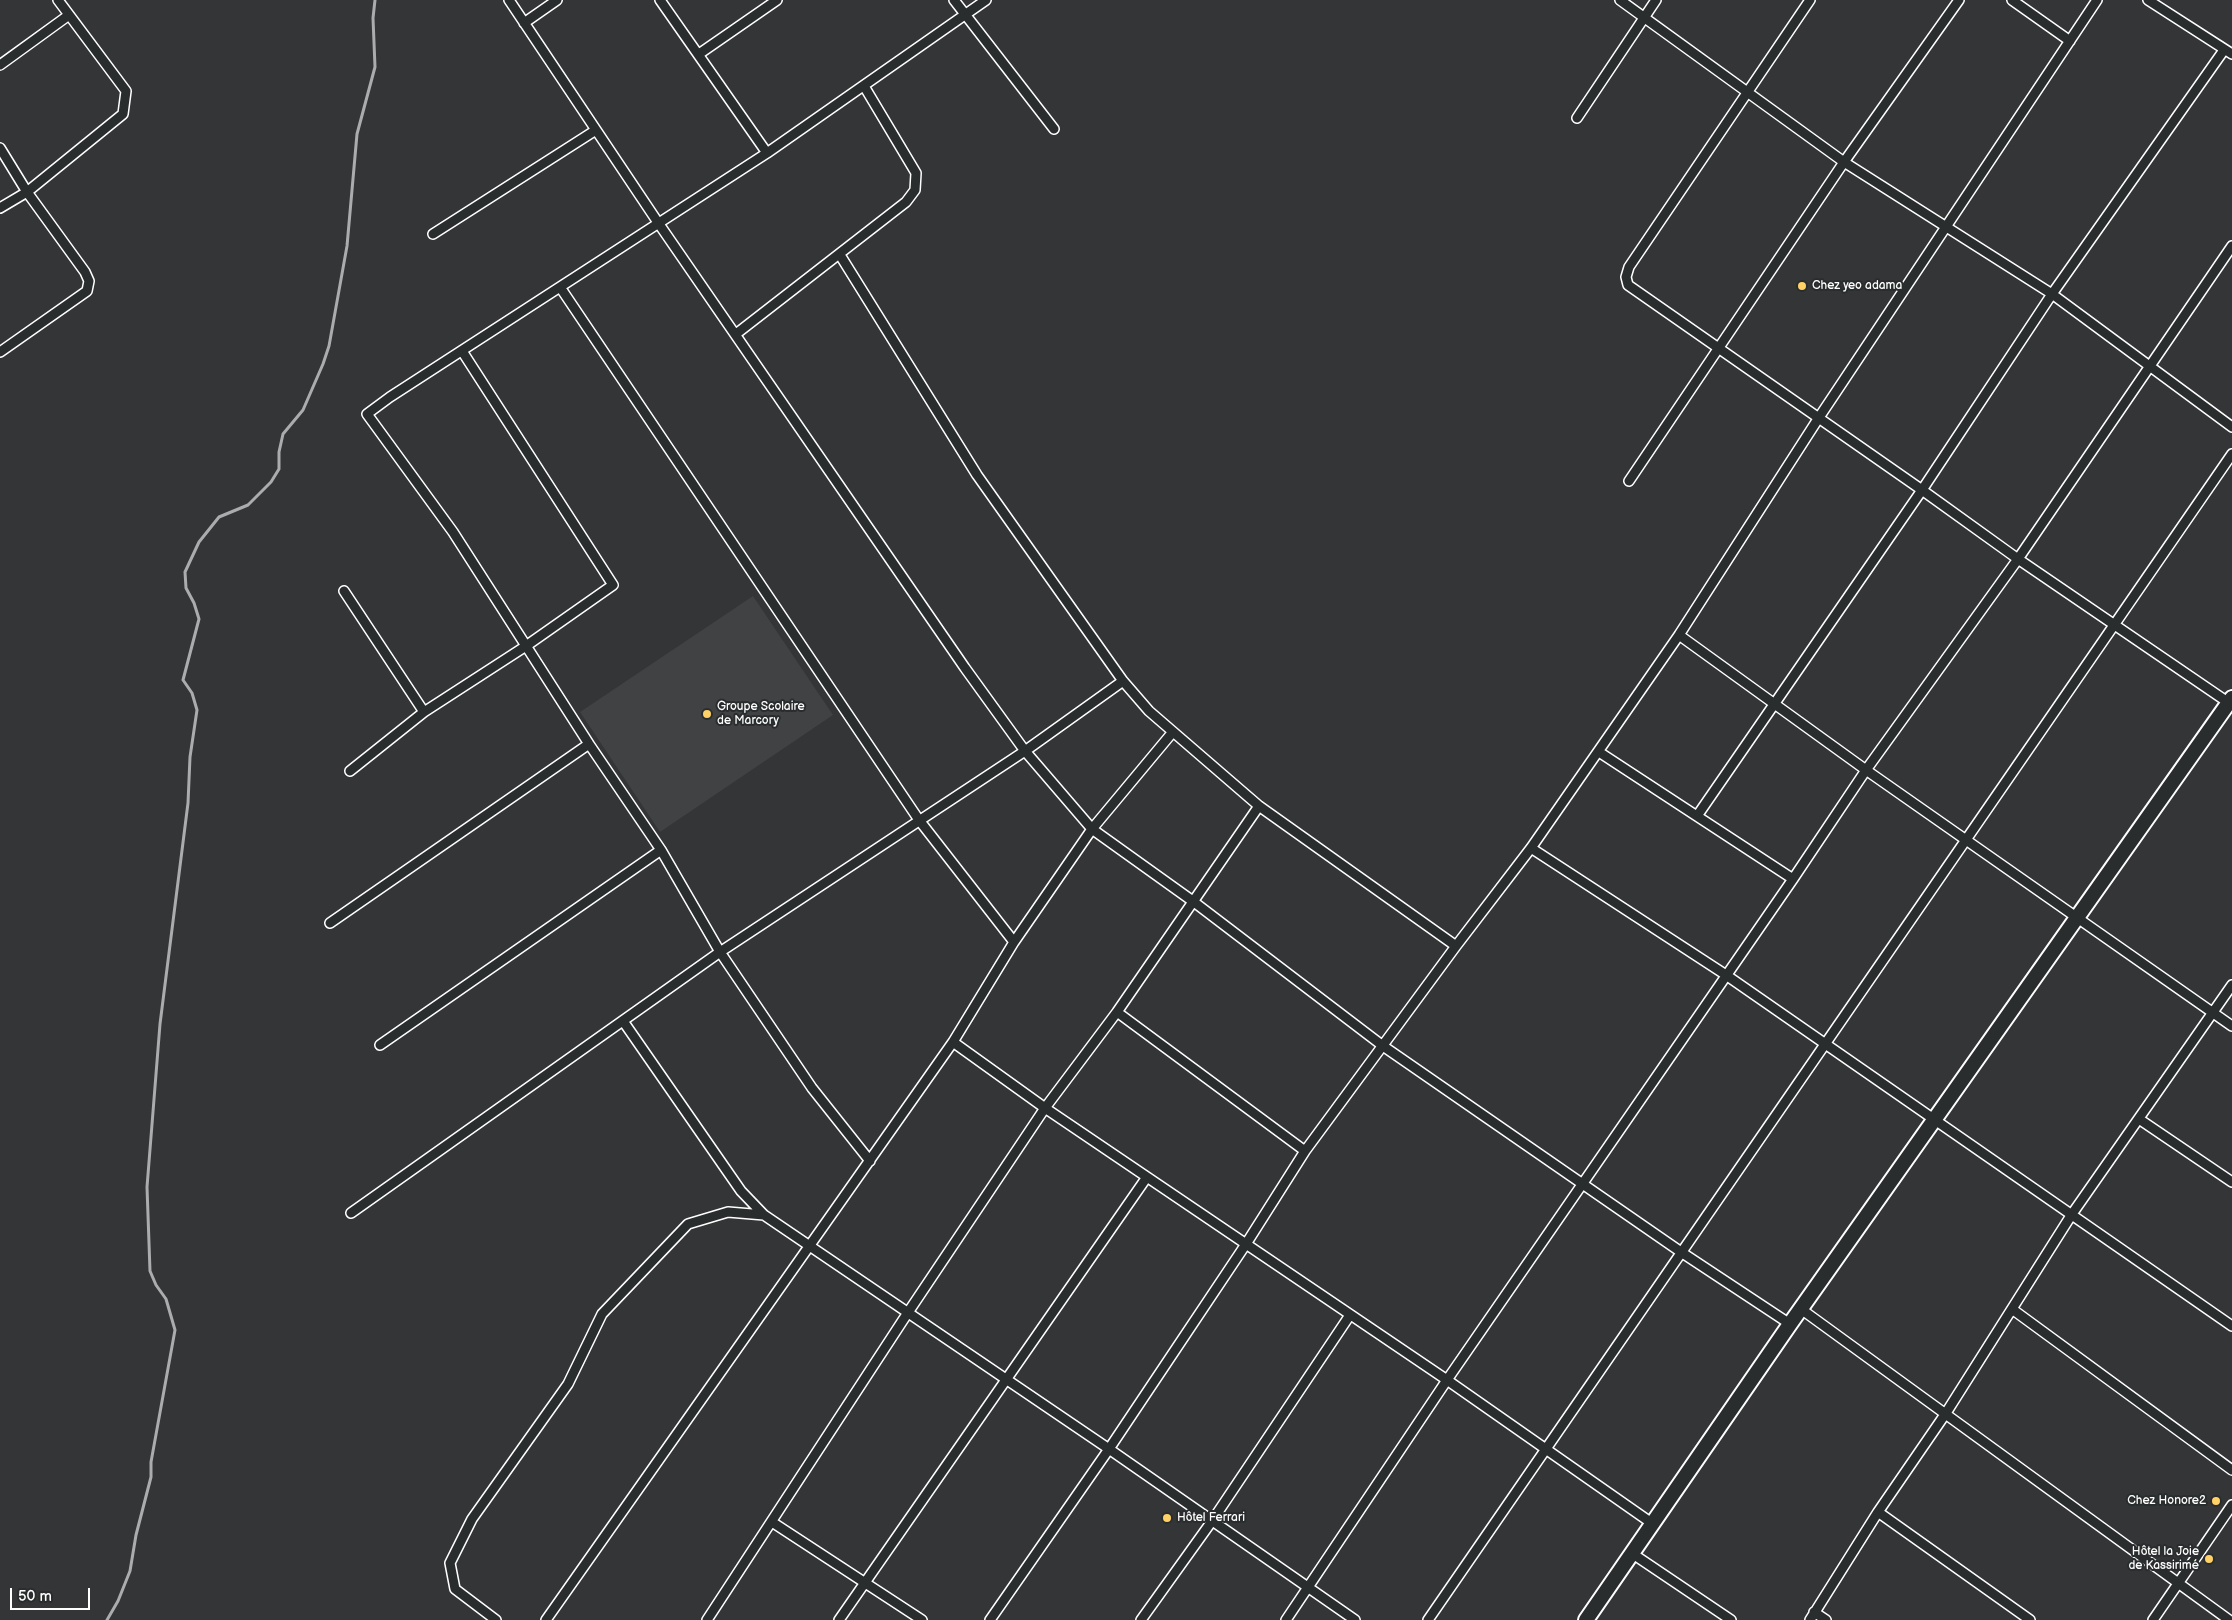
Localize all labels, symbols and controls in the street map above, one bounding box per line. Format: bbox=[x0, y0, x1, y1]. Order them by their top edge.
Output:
place label: Chez yeo adama bbox=[1812, 279, 1902, 293]
marker: Chez yeo adama bbox=[1796, 280, 1808, 292]
place label: Groupe Scolaire de Marcory bbox=[717, 700, 805, 728]
marker: Groupe Scolaire de Marcory bbox=[701, 708, 713, 720]
place label: Chez Honore2 bbox=[2127, 1494, 2206, 1508]
marker: Chez Honore2 bbox=[2210, 1495, 2222, 1507]
place label: Hôtel Ferrari bbox=[1177, 1511, 1245, 1525]
marker: Hôtel Ferrari bbox=[1161, 1512, 1173, 1524]
place label: Hôtel la Joie de Kassirimé bbox=[2128, 1545, 2199, 1573]
marker: Hôtel la Joie de Kassirimé bbox=[2203, 1553, 2215, 1565]
scale bar bbox=[12, 1578, 92, 1610]
text: 50 m bbox=[18, 1587, 52, 1606]

